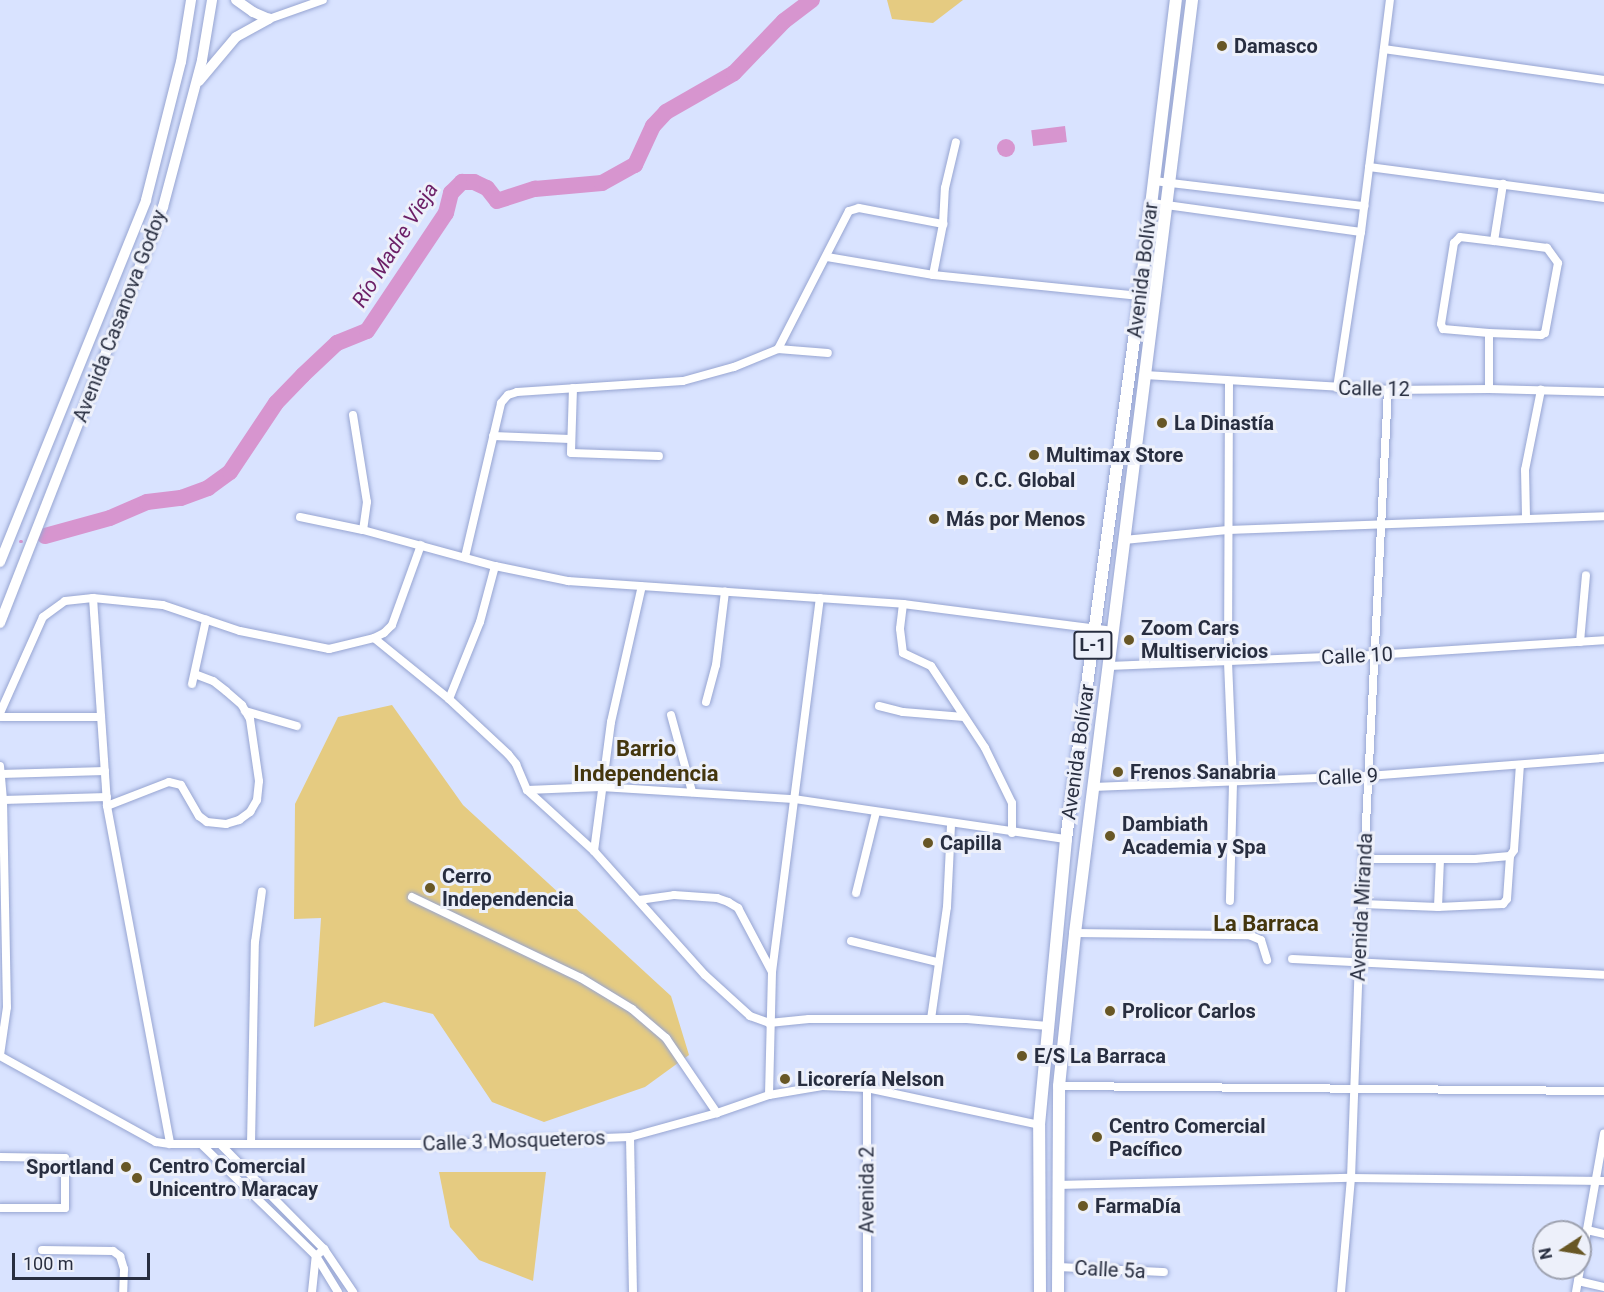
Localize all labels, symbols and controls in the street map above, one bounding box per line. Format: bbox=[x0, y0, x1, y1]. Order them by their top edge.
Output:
place label: Damasco bbox=[1234, 34, 1318, 58]
marker: Damasco bbox=[1215, 39, 1229, 53]
water label: Río Madre Vieja bbox=[347, 178, 443, 312]
street label: Avenida Bolívar bbox=[1123, 201, 1163, 339]
street label: Avenida Casanova Godoy bbox=[68, 206, 172, 426]
street label: Calle 12 bbox=[1338, 376, 1410, 402]
place label: La Dinastía bbox=[1174, 411, 1274, 435]
marker: La Dinastía bbox=[1155, 416, 1169, 430]
place label: Multimax Store bbox=[1046, 443, 1183, 467]
marker: Multimax Store bbox=[1027, 448, 1041, 462]
place label: C.C. Global bbox=[975, 468, 1075, 492]
marker: C.C. Global bbox=[956, 473, 970, 487]
place label: Más por Menos bbox=[946, 507, 1085, 531]
marker: Más por Menos bbox=[927, 512, 941, 526]
place label: Zoom Cars Multiservicios bbox=[1141, 616, 1268, 663]
road number: L-1 bbox=[1072, 630, 1114, 660]
marker: Zoom Cars Multiservicios bbox=[1122, 633, 1136, 647]
street label: Calle 10 bbox=[1321, 642, 1393, 670]
street label: Avenida Bolívar bbox=[1057, 683, 1099, 821]
district label: Barrio Independencia bbox=[573, 735, 719, 786]
place label: Frenos Sanabria bbox=[1130, 760, 1276, 784]
street label: Calle 9 bbox=[1317, 763, 1379, 791]
marker: Frenos Sanabria bbox=[1111, 765, 1125, 779]
place label: Dambiath Academia y Spa bbox=[1122, 813, 1266, 860]
marker: Dambiath Academia y Spa bbox=[1103, 829, 1117, 843]
place label: Capilla bbox=[940, 831, 1002, 855]
street label: Avenida Miranda bbox=[1346, 832, 1378, 982]
marker: Capilla bbox=[921, 836, 935, 850]
place label: Cerro Independencia bbox=[442, 864, 574, 911]
marker: Cerro Independencia bbox=[423, 881, 437, 895]
district label: La Barraca bbox=[1213, 911, 1319, 937]
place label: Prolicor Carlos bbox=[1122, 999, 1256, 1023]
marker: Prolicor Carlos bbox=[1103, 1004, 1117, 1018]
place label: E/S La Barraca bbox=[1034, 1044, 1166, 1068]
marker: E/S La Barraca bbox=[1015, 1049, 1029, 1063]
place label: Licorería Nelson bbox=[797, 1067, 944, 1091]
marker: Licorería Nelson bbox=[778, 1072, 792, 1086]
place label: Centro Comercial Pacífico bbox=[1109, 1114, 1265, 1161]
street label: Calle 3 Mosqueteros bbox=[422, 1126, 606, 1156]
marker: Centro Comercial Pacífico bbox=[1090, 1130, 1104, 1144]
street label: Avenida 2 bbox=[855, 1147, 879, 1233]
place label: Centro Comercial Unicentro Maracay bbox=[149, 1154, 318, 1201]
place label: Sportland bbox=[26, 1155, 114, 1179]
marker: Sportland bbox=[119, 1160, 133, 1174]
marker: Centro Comercial Unicentro Maracay bbox=[130, 1171, 144, 1185]
place label: FarmaDía bbox=[1095, 1194, 1181, 1218]
marker: FarmaDía bbox=[1076, 1199, 1090, 1213]
north arrow bbox=[1532, 1220, 1592, 1280]
scale bar bbox=[15, 1241, 153, 1279]
text: N bbox=[1535, 1246, 1556, 1261]
text: 100 m bbox=[23, 1253, 74, 1274]
street label: Calle 5a bbox=[1074, 1256, 1146, 1284]

